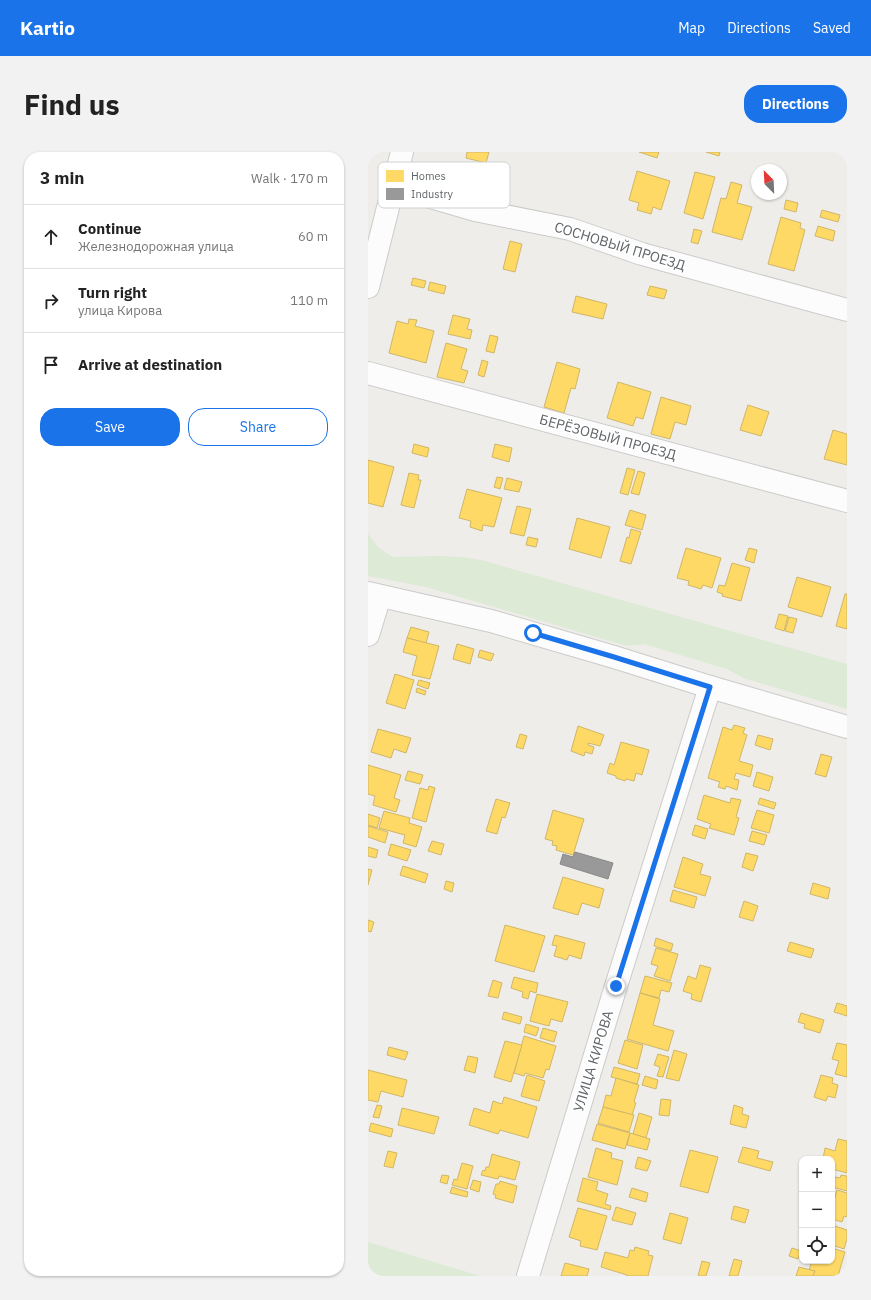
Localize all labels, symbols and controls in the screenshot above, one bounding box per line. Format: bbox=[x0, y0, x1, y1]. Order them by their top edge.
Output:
text: Kartio bbox=[20, 16, 75, 40]
text: Map bbox=[678, 19, 705, 37]
text: Directions bbox=[727, 19, 791, 37]
text: Saved bbox=[813, 19, 851, 37]
button: Directions bbox=[744, 85, 847, 123]
text: Find us bbox=[24, 86, 120, 123]
legend bbox=[378, 162, 510, 208]
north arrow bbox=[751, 164, 787, 200]
text: 3 min bbox=[40, 167, 84, 189]
text: Homes bbox=[411, 169, 446, 183]
text: Walk · 170 m bbox=[251, 170, 328, 187]
text: Industry bbox=[411, 187, 454, 201]
street label: СОСНОВЫЙ ПРОЕЗД bbox=[552, 217, 688, 275]
text: Continue bbox=[78, 219, 142, 238]
icon: ahead bbox=[40, 226, 62, 248]
text: 60 m bbox=[298, 228, 328, 245]
text: Железнодорожная улица bbox=[78, 238, 234, 255]
text: Turn right bbox=[78, 283, 147, 302]
icon: right bbox=[40, 290, 62, 312]
text: 110 m bbox=[290, 292, 328, 309]
text: улица Кирова bbox=[78, 302, 162, 319]
icon: arrive bbox=[40, 354, 62, 376]
text: Arrive at destination bbox=[78, 355, 222, 374]
button: Save bbox=[40, 408, 180, 446]
button: Share bbox=[188, 408, 328, 446]
street label: БЕРЁЗОВЫЙ ПРОЕЗД bbox=[538, 409, 679, 464]
route start bbox=[524, 624, 542, 642]
route end bbox=[607, 977, 625, 995]
street label: УЛИЦА КИРОВА bbox=[569, 1008, 617, 1114]
map controls bbox=[799, 1156, 835, 1264]
button: + bbox=[799, 1156, 835, 1192]
button: − bbox=[799, 1192, 835, 1228]
button: locate bbox=[799, 1228, 835, 1264]

